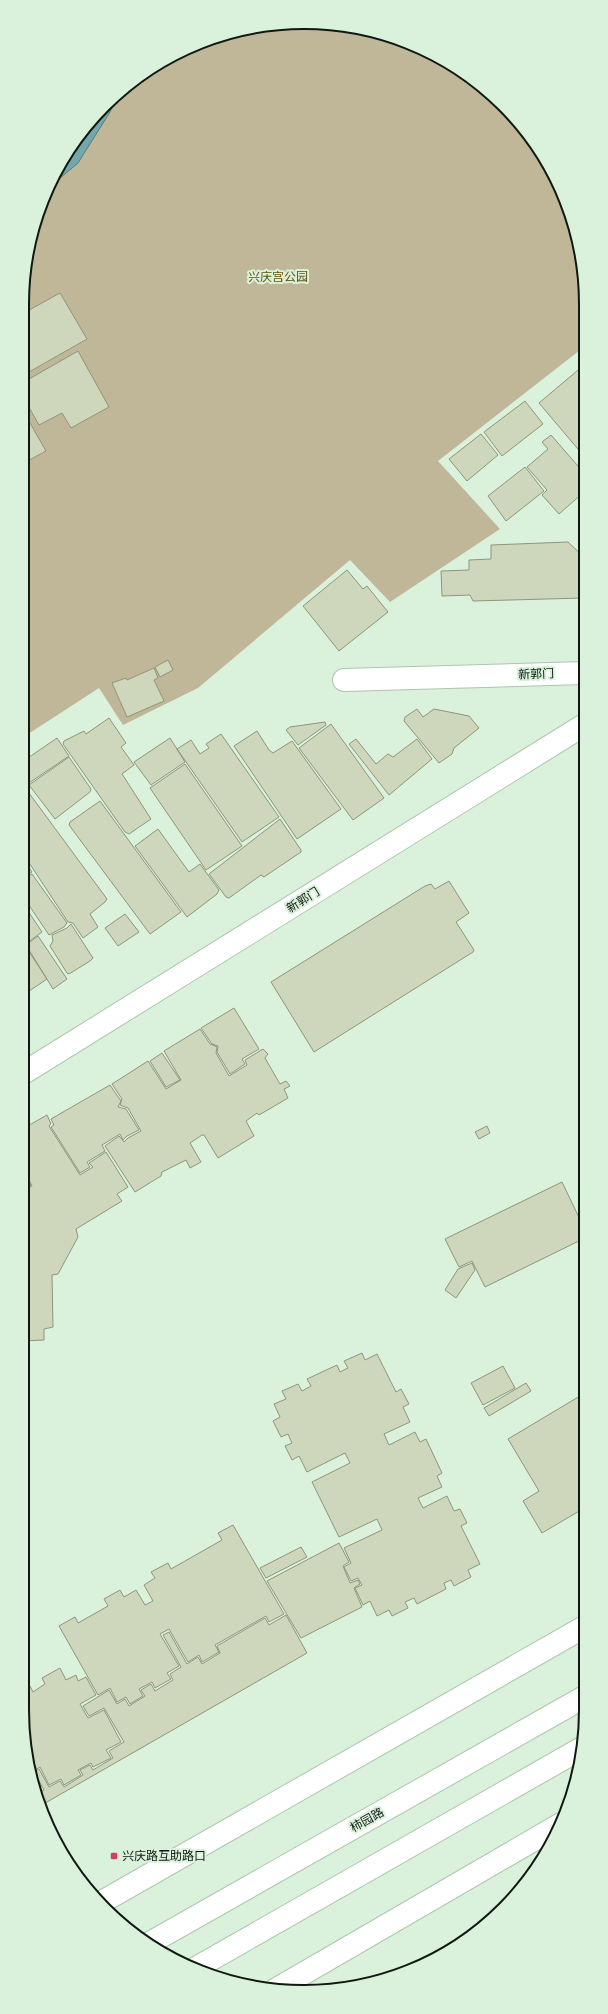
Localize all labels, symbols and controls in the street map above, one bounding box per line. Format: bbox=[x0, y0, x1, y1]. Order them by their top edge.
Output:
park label: 兴庆宫公园 bbox=[248, 270, 308, 283]
street label: 新郭门 bbox=[518, 666, 554, 681]
street label: 新郭门 bbox=[284, 885, 321, 915]
street label: 柿园路 bbox=[348, 1805, 386, 1834]
place label: 兴庆路互助路口 bbox=[122, 1849, 206, 1862]
marker: 兴庆路互助路口 bbox=[109, 1851, 119, 1861]

